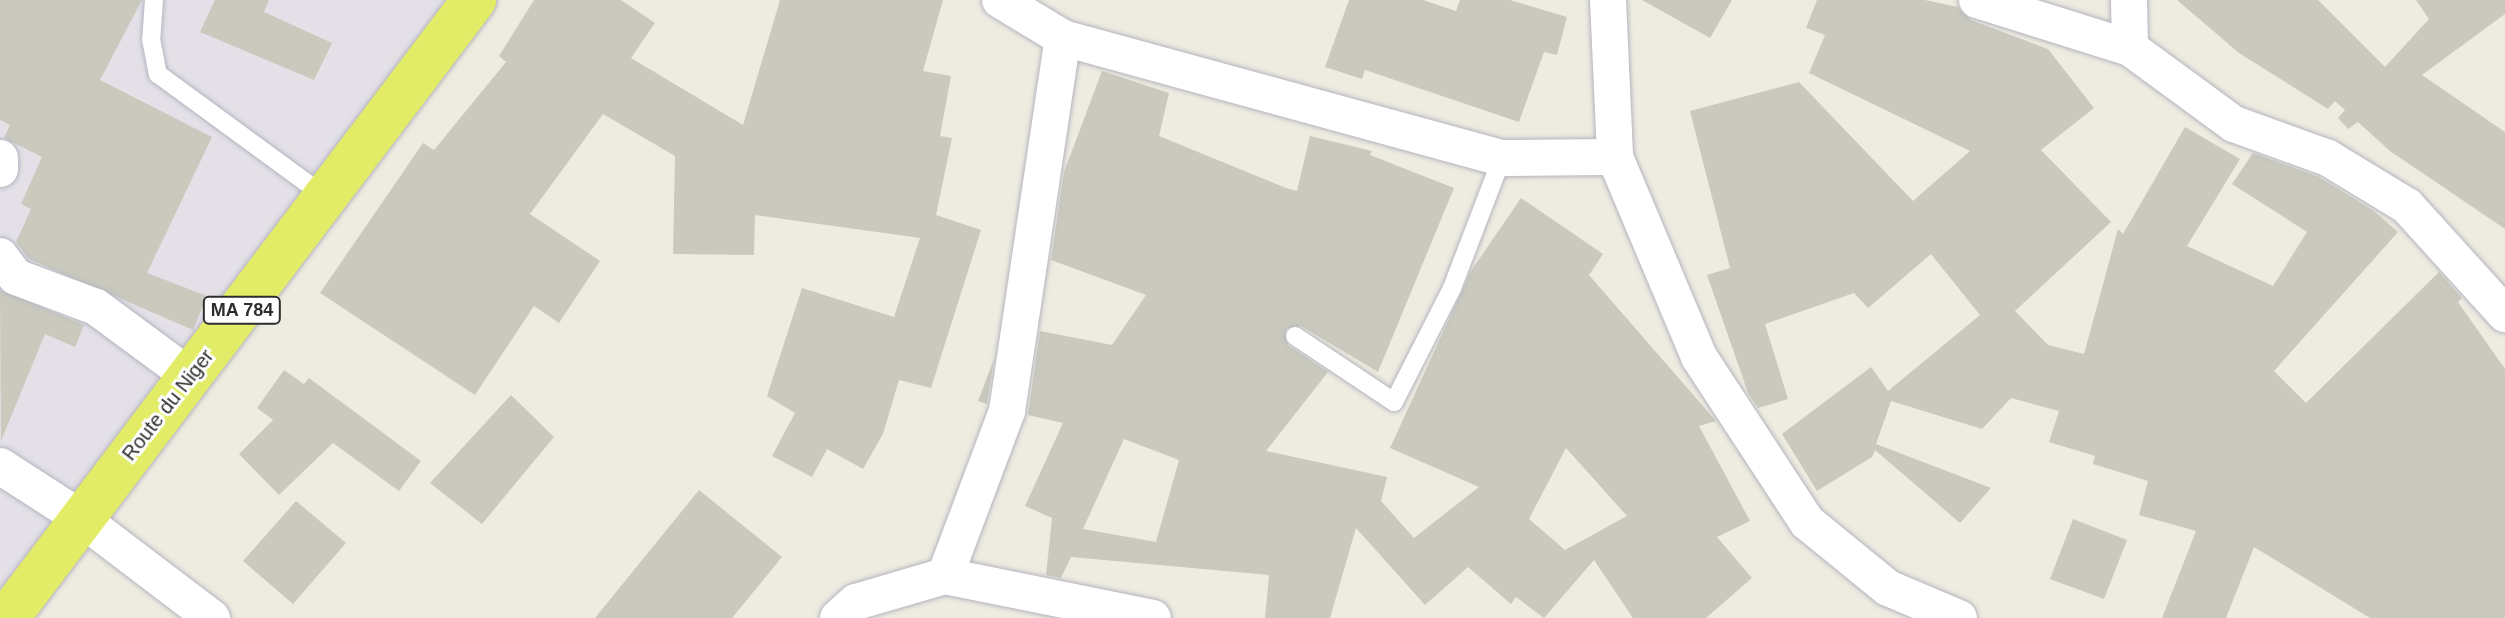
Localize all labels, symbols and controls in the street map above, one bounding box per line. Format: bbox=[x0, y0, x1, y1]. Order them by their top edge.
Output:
road number: MA 784 bbox=[202, 296, 282, 324]
street label: Route du Niger bbox=[117, 345, 219, 465]

